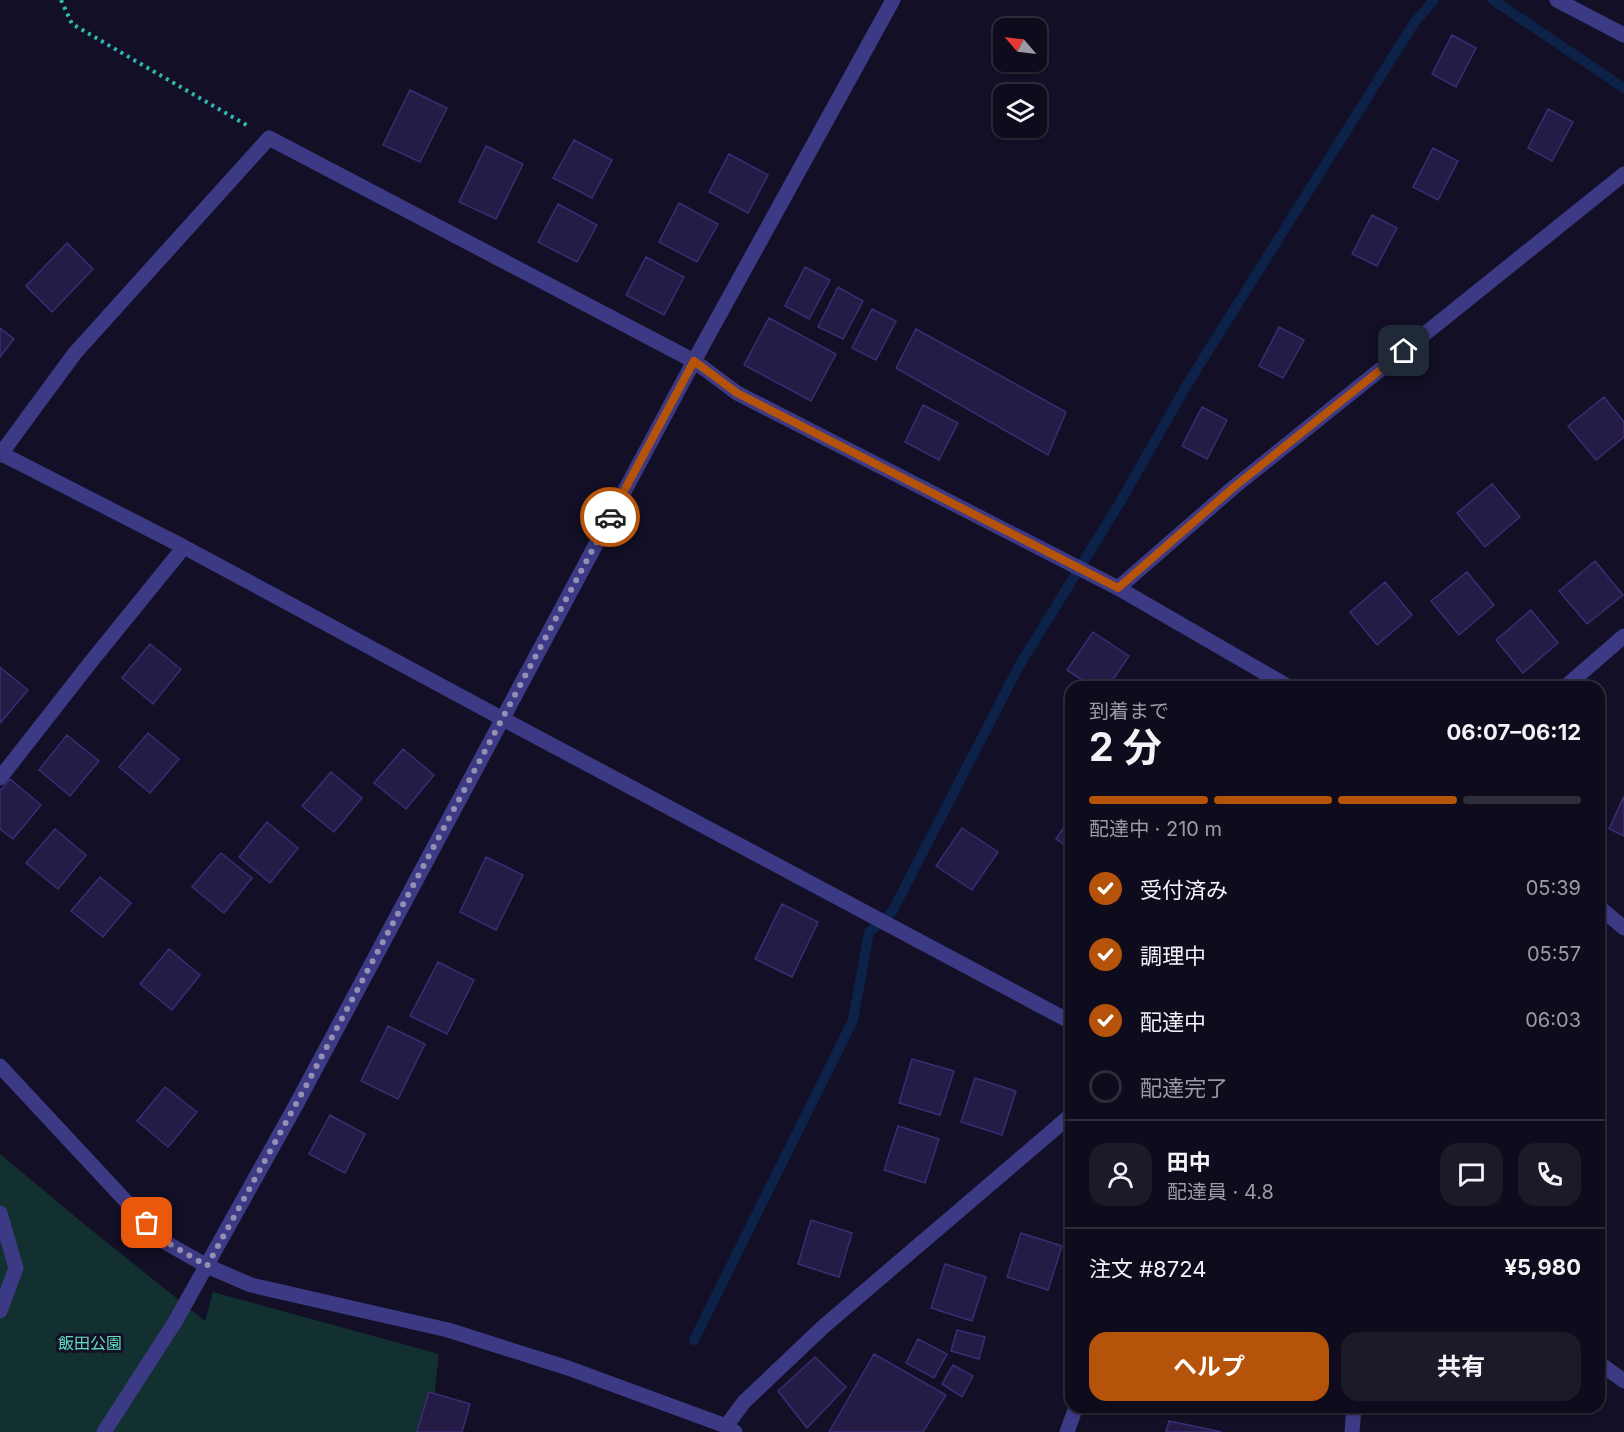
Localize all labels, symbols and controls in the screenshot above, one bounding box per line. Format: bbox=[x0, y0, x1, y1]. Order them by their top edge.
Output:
north arrow bbox=[993, 18, 1047, 72]
map controls bbox=[993, 18, 1047, 138]
button: layers bbox=[993, 84, 1047, 138]
pin bbox=[1378, 325, 1429, 376]
icon: home bbox=[1387, 334, 1420, 367]
courier bbox=[580, 487, 640, 547]
icon: car bbox=[594, 501, 627, 534]
text: 到着まで bbox=[1089, 699, 1169, 723]
text: 06:07–06:12 bbox=[1447, 719, 1581, 745]
text: 2 分 bbox=[1089, 723, 1162, 770]
text: 配達中 · 210 m bbox=[1089, 817, 1222, 841]
icon: check bbox=[1089, 872, 1122, 905]
text: 05:39 bbox=[1526, 876, 1581, 900]
text: 受付済み bbox=[1140, 877, 1228, 903]
icon: check bbox=[1089, 938, 1122, 971]
text: 05:57 bbox=[1527, 942, 1581, 966]
text: 調理中 bbox=[1140, 943, 1206, 969]
icon: check bbox=[1089, 1004, 1122, 1037]
text: 06:03 bbox=[1525, 1008, 1581, 1032]
text: 配達中 bbox=[1140, 1009, 1206, 1035]
text: 配達完了 bbox=[1140, 1075, 1228, 1101]
button: person bbox=[1089, 1143, 1152, 1206]
button: chat bbox=[1440, 1143, 1503, 1206]
button: phone bbox=[1518, 1143, 1581, 1206]
text: 田中 bbox=[1167, 1149, 1211, 1175]
text: 配達員 · 4.8 bbox=[1167, 1180, 1274, 1204]
pin bbox=[121, 1197, 172, 1248]
icon: bag bbox=[130, 1206, 163, 1239]
text: ¥5,980 bbox=[1504, 1254, 1581, 1280]
text: 注文 #8724 bbox=[1089, 1256, 1206, 1282]
button: ヘルプ bbox=[1089, 1332, 1329, 1401]
button: 共有 bbox=[1341, 1332, 1581, 1401]
park label: 飯田公園 bbox=[58, 1333, 122, 1353]

